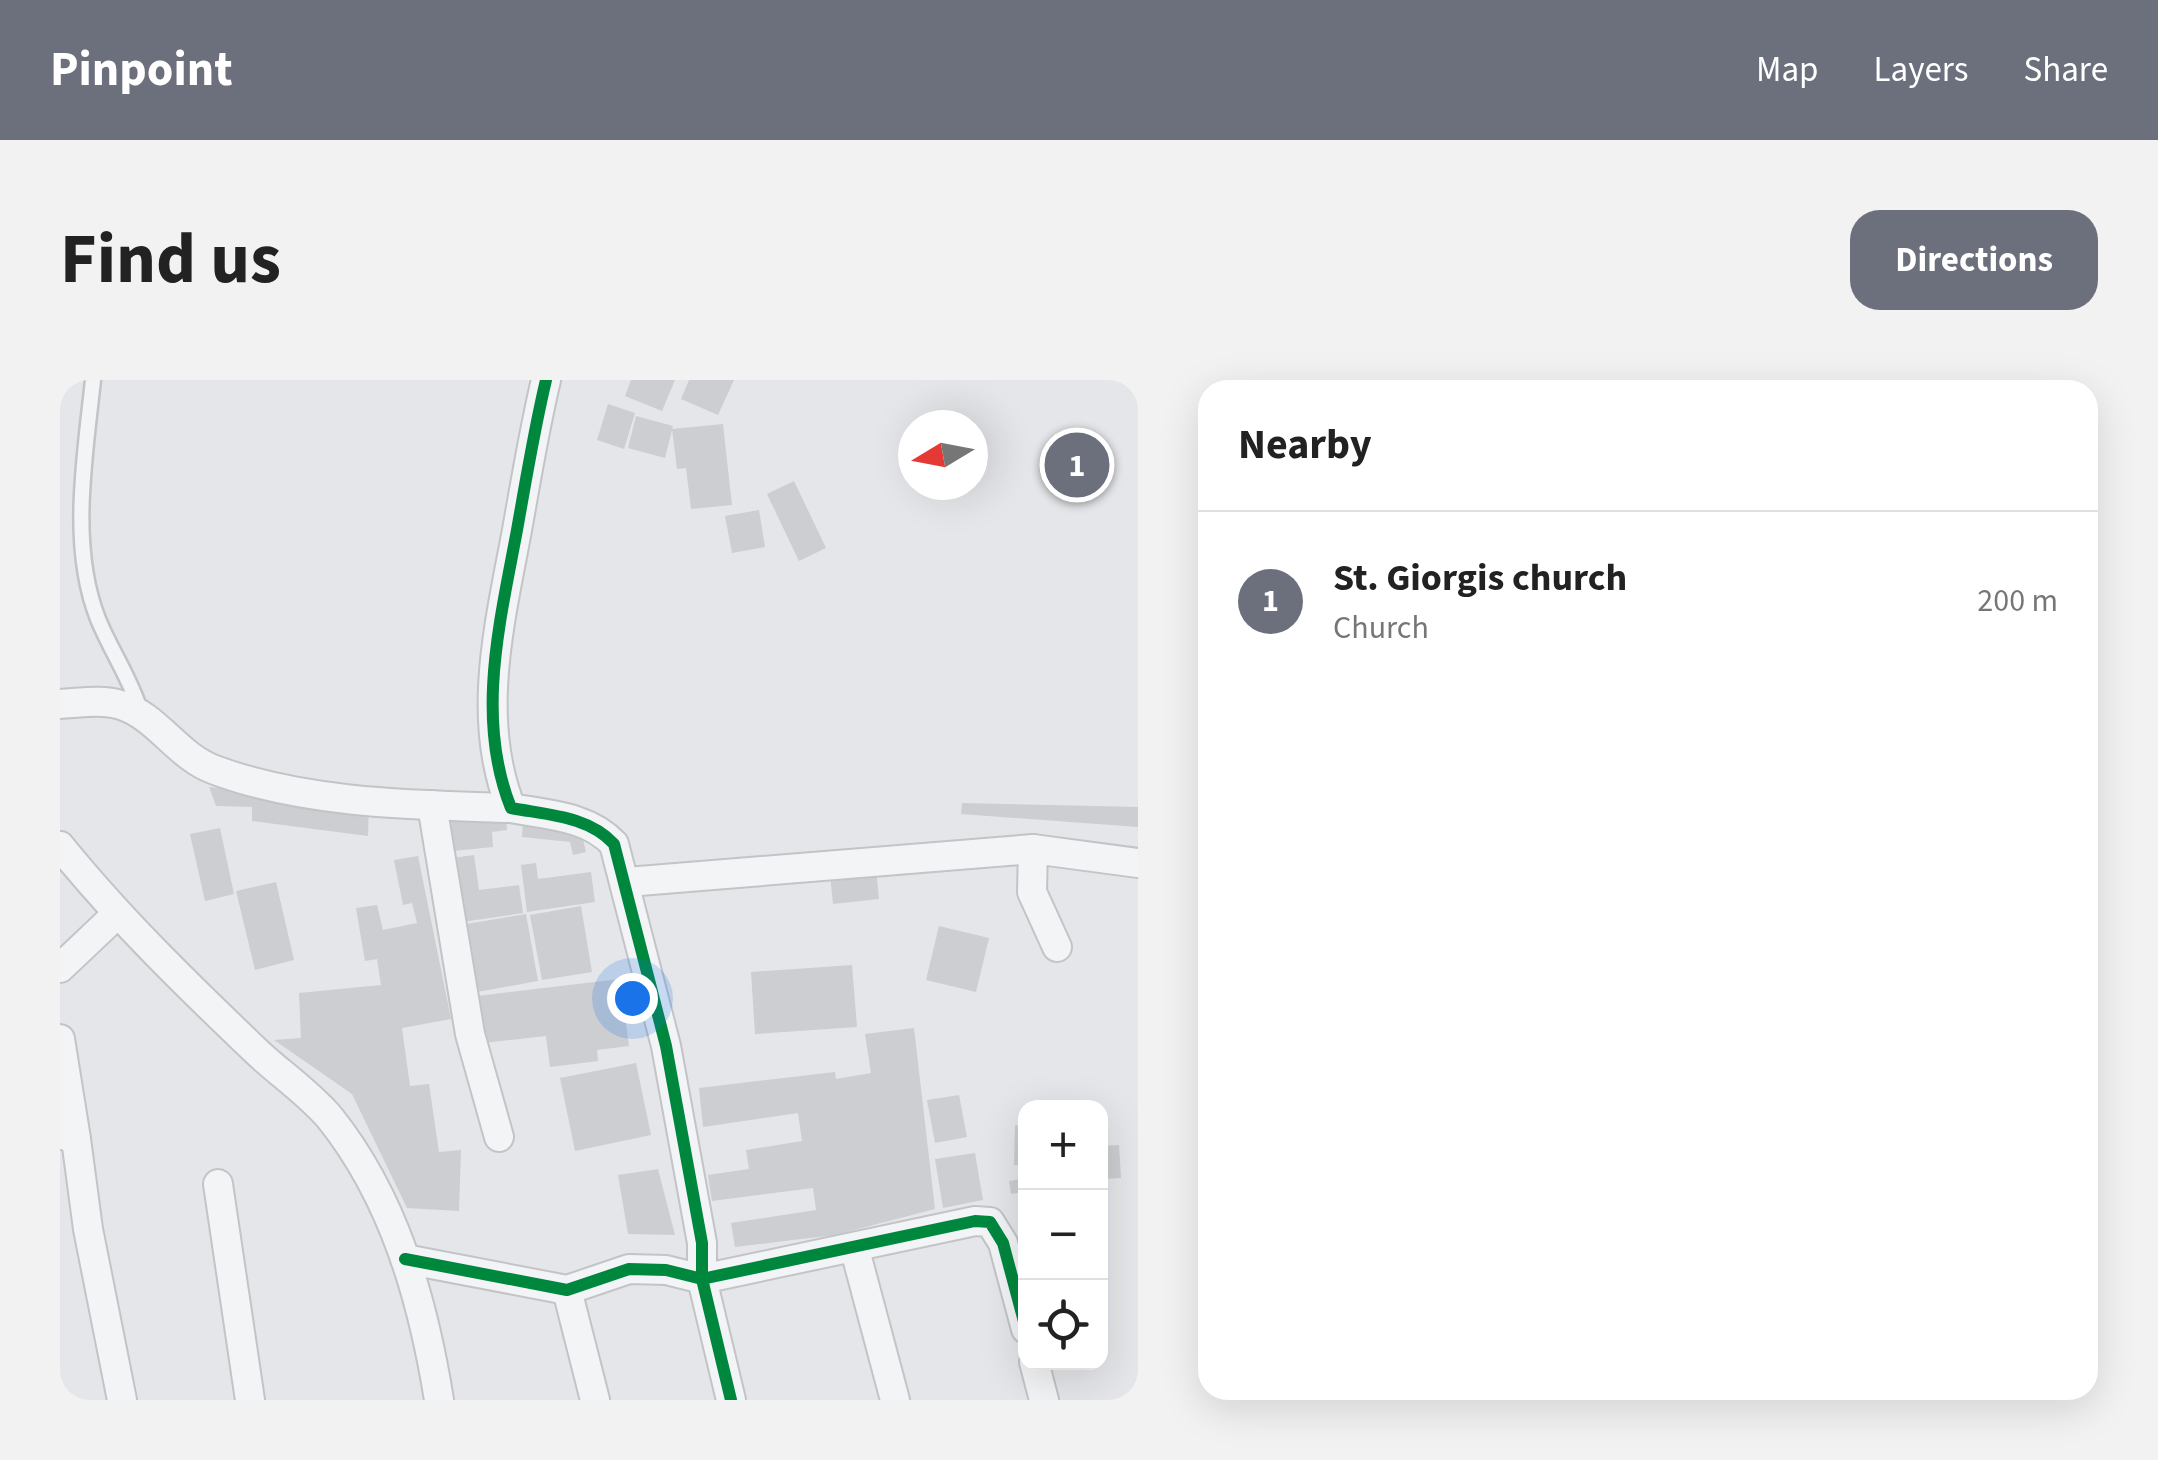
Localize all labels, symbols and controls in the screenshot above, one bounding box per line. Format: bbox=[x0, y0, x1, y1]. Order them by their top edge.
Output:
text: Pinpoint bbox=[50, 36, 233, 104]
text: Map bbox=[1756, 45, 1819, 95]
text: Layers bbox=[1874, 45, 1968, 95]
text: Share bbox=[2023, 45, 2108, 95]
text: Find us bbox=[60, 210, 281, 310]
button: Directions bbox=[1850, 210, 2098, 310]
north arrow bbox=[898, 410, 988, 500]
text: Nearby bbox=[1238, 415, 1372, 475]
pin: 1 bbox=[1044, 428, 1110, 502]
text: St. Giorgis church bbox=[1333, 551, 1627, 605]
text: 1 bbox=[1262, 578, 1279, 624]
text: 200 m bbox=[1977, 578, 2058, 624]
text: Church bbox=[1333, 605, 1429, 651]
your location bbox=[607, 973, 658, 1024]
map controls bbox=[1018, 1100, 1108, 1370]
button: + bbox=[1018, 1100, 1108, 1190]
button: − bbox=[1018, 1190, 1108, 1280]
button: locate bbox=[1018, 1280, 1108, 1370]

